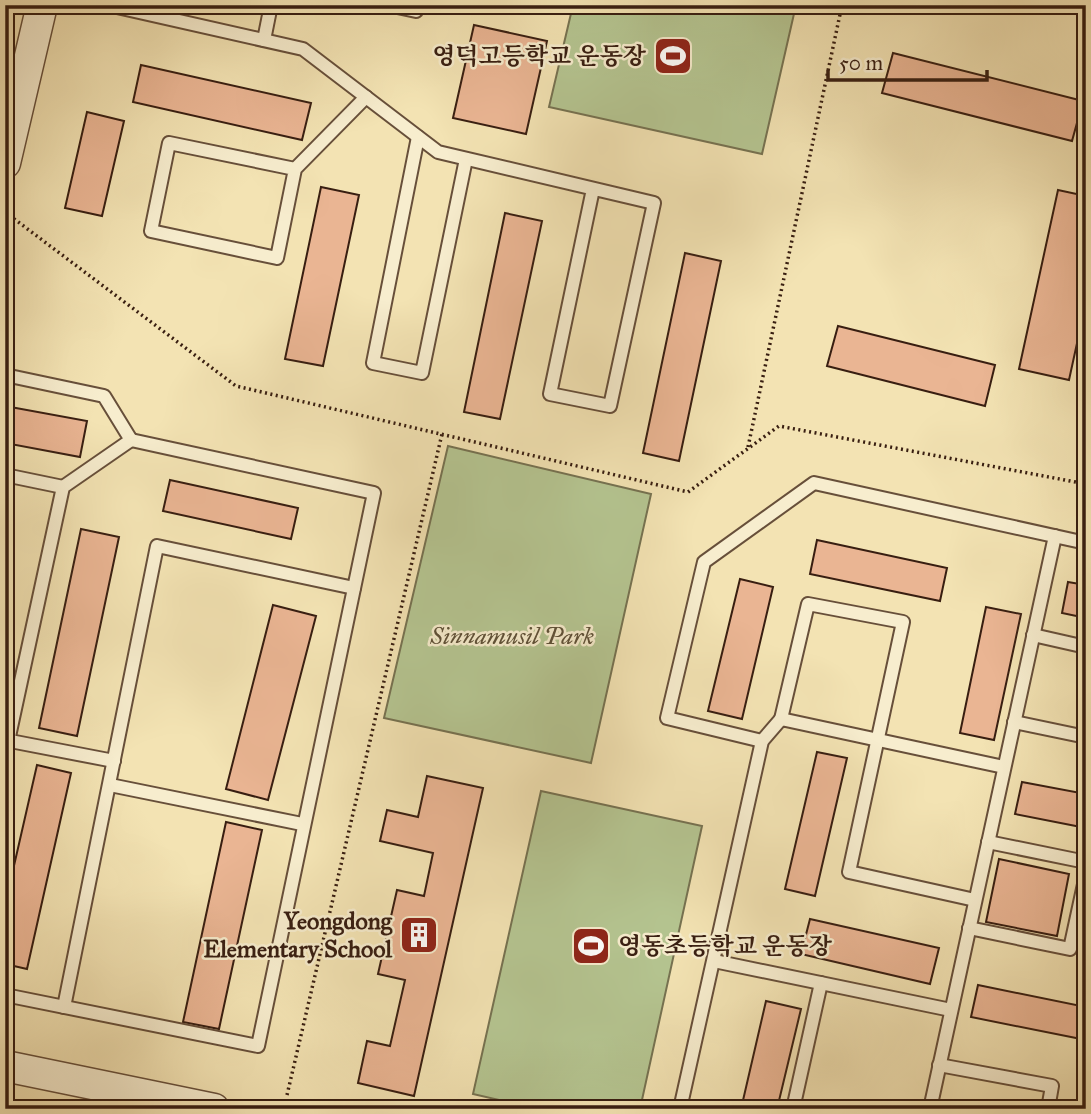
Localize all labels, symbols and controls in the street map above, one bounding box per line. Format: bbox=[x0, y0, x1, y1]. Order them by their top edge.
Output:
sports icon: 영덕고등학교 운동장 bbox=[652, 35, 694, 77]
scale bar bbox=[828, 38, 988, 82]
place label: 영덕고등학교 운동장 bbox=[432, 41, 647, 71]
text: 50 m bbox=[839, 50, 884, 76]
park label: Sinnamusil Park bbox=[429, 621, 594, 651]
place label: Yeongdong Elementary School bbox=[203, 906, 393, 964]
building icon: Yeongdong Elementary School bbox=[398, 914, 440, 956]
sports icon: 영동초등학교 운동장 bbox=[570, 925, 612, 967]
place label: 영동초등학교 운동장 bbox=[618, 931, 833, 961]

